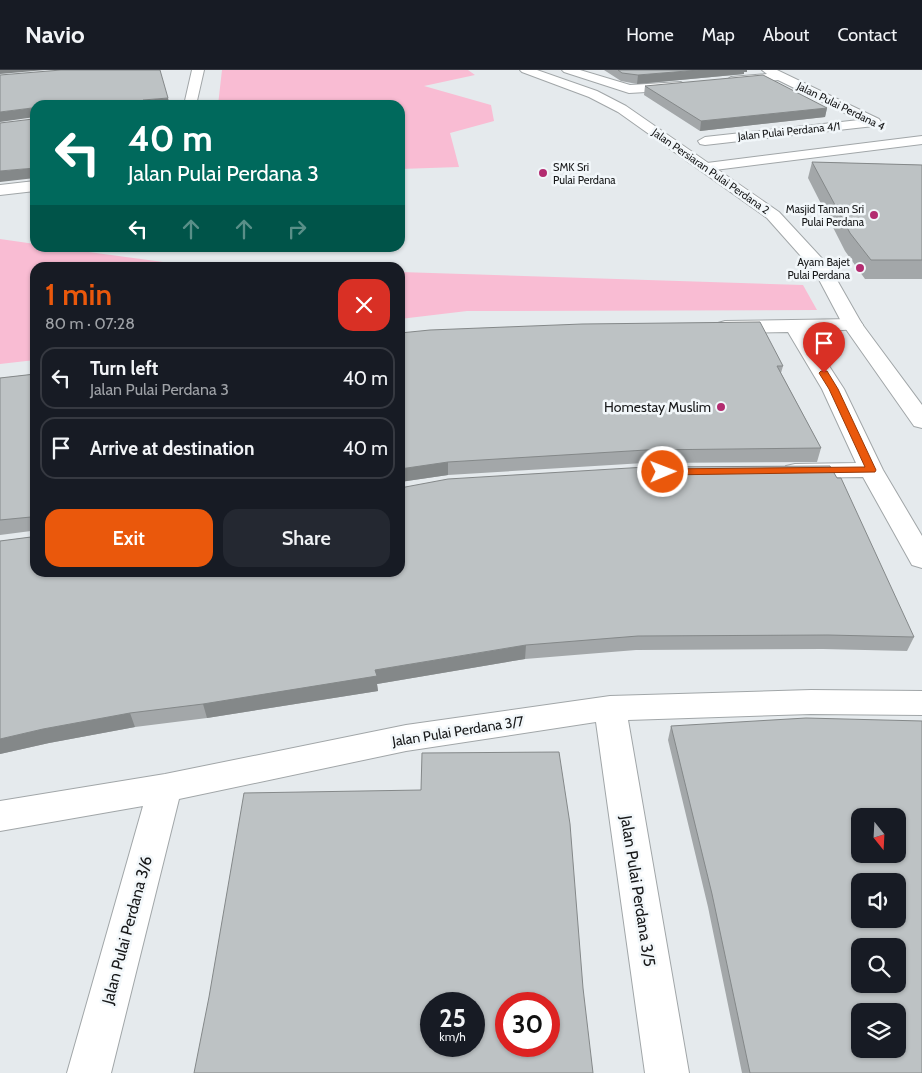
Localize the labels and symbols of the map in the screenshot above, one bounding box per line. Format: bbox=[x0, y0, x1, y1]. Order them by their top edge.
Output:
street label: Jalan Pulai Perdana 4 bbox=[794, 78, 888, 134]
street label: Jalan Pulai Perdana 4/1 bbox=[736, 119, 841, 143]
street label: Jalan Persiaran Pulai Perdana 2 bbox=[649, 125, 773, 217]
place label: SMK Sri Pulai Perdana bbox=[553, 160, 616, 187]
marker: SMK Sri Pulai Perdana bbox=[537, 167, 549, 179]
place label: Masjid Taman Sri Pulai Perdana bbox=[786, 202, 865, 229]
marker: Masjid Taman Sri Pulai Perdana bbox=[868, 209, 880, 221]
place label: Ayam Bajet Pulai Perdana bbox=[787, 255, 851, 282]
marker: Ayam Bajet Pulai Perdana bbox=[854, 262, 866, 274]
pin bbox=[803, 322, 845, 373]
place label: Homestay Muslim bbox=[604, 398, 711, 416]
marker: Homestay Muslim bbox=[715, 401, 727, 413]
position arrow bbox=[636, 445, 688, 497]
street label: Jalan Pulai Perdana 3/7 bbox=[390, 712, 525, 750]
north arrow bbox=[851, 808, 906, 862]
street label: Jalan Pulai Perdana 3/5 bbox=[617, 813, 659, 968]
street label: Jalan Pulai Perdana 3/6 bbox=[98, 854, 156, 1007]
speed limit sign: 30 bbox=[495, 992, 560, 1057]

